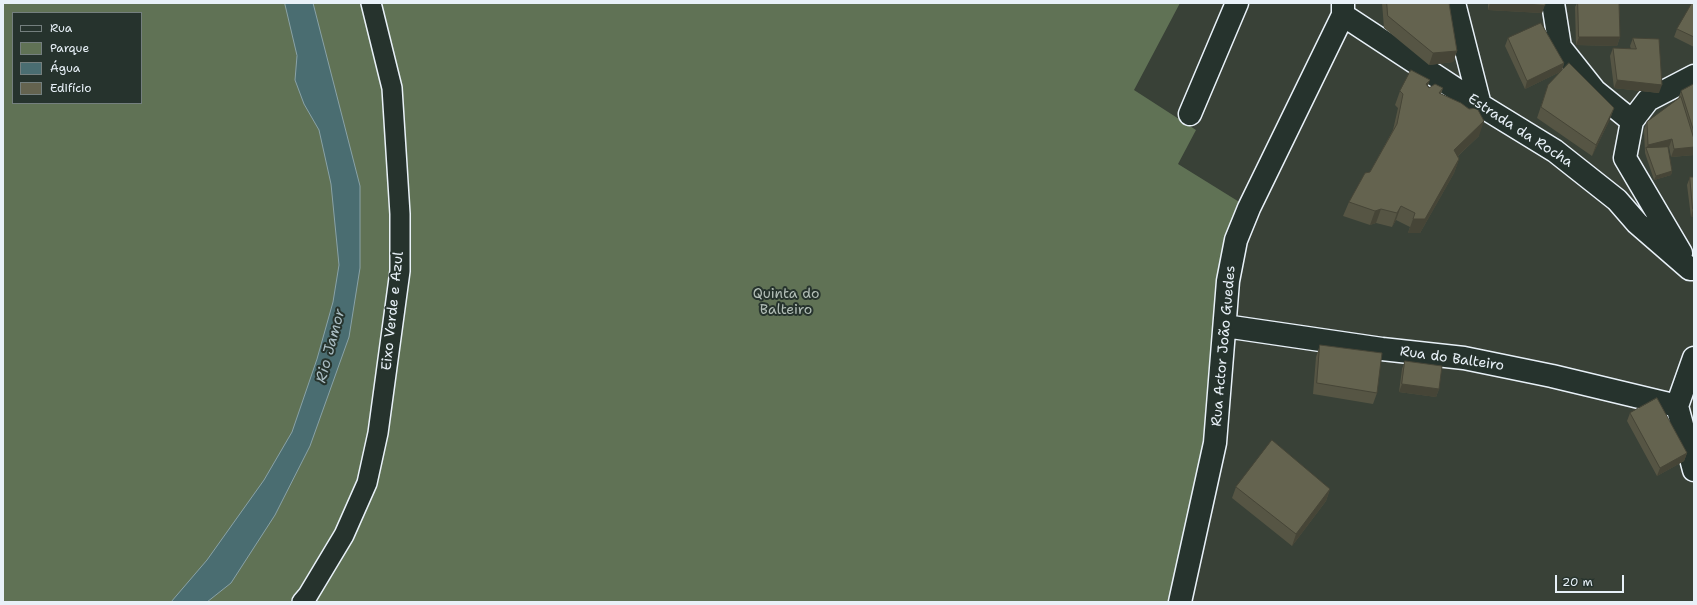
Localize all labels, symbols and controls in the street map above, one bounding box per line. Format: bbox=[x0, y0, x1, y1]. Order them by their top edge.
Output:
legend bbox=[12, 12, 142, 104]
text: Rua bbox=[50, 20, 72, 36]
text: Parque bbox=[50, 40, 89, 56]
text: Água bbox=[50, 60, 80, 76]
text: Edifício bbox=[50, 80, 91, 96]
street label: Estrada da Rocha bbox=[1464, 91, 1576, 171]
street label: Eixo Verde e Azul bbox=[378, 251, 408, 371]
street label: Rua Actor João Guedes bbox=[1209, 265, 1239, 427]
park label: Quinta do Balteiro bbox=[753, 286, 819, 318]
water label: Rio Jamor bbox=[312, 307, 350, 385]
street label: Rua do Balteiro bbox=[1399, 343, 1505, 375]
scale bar bbox=[1557, 567, 1626, 593]
text: 20 m bbox=[1562, 574, 1593, 590]

